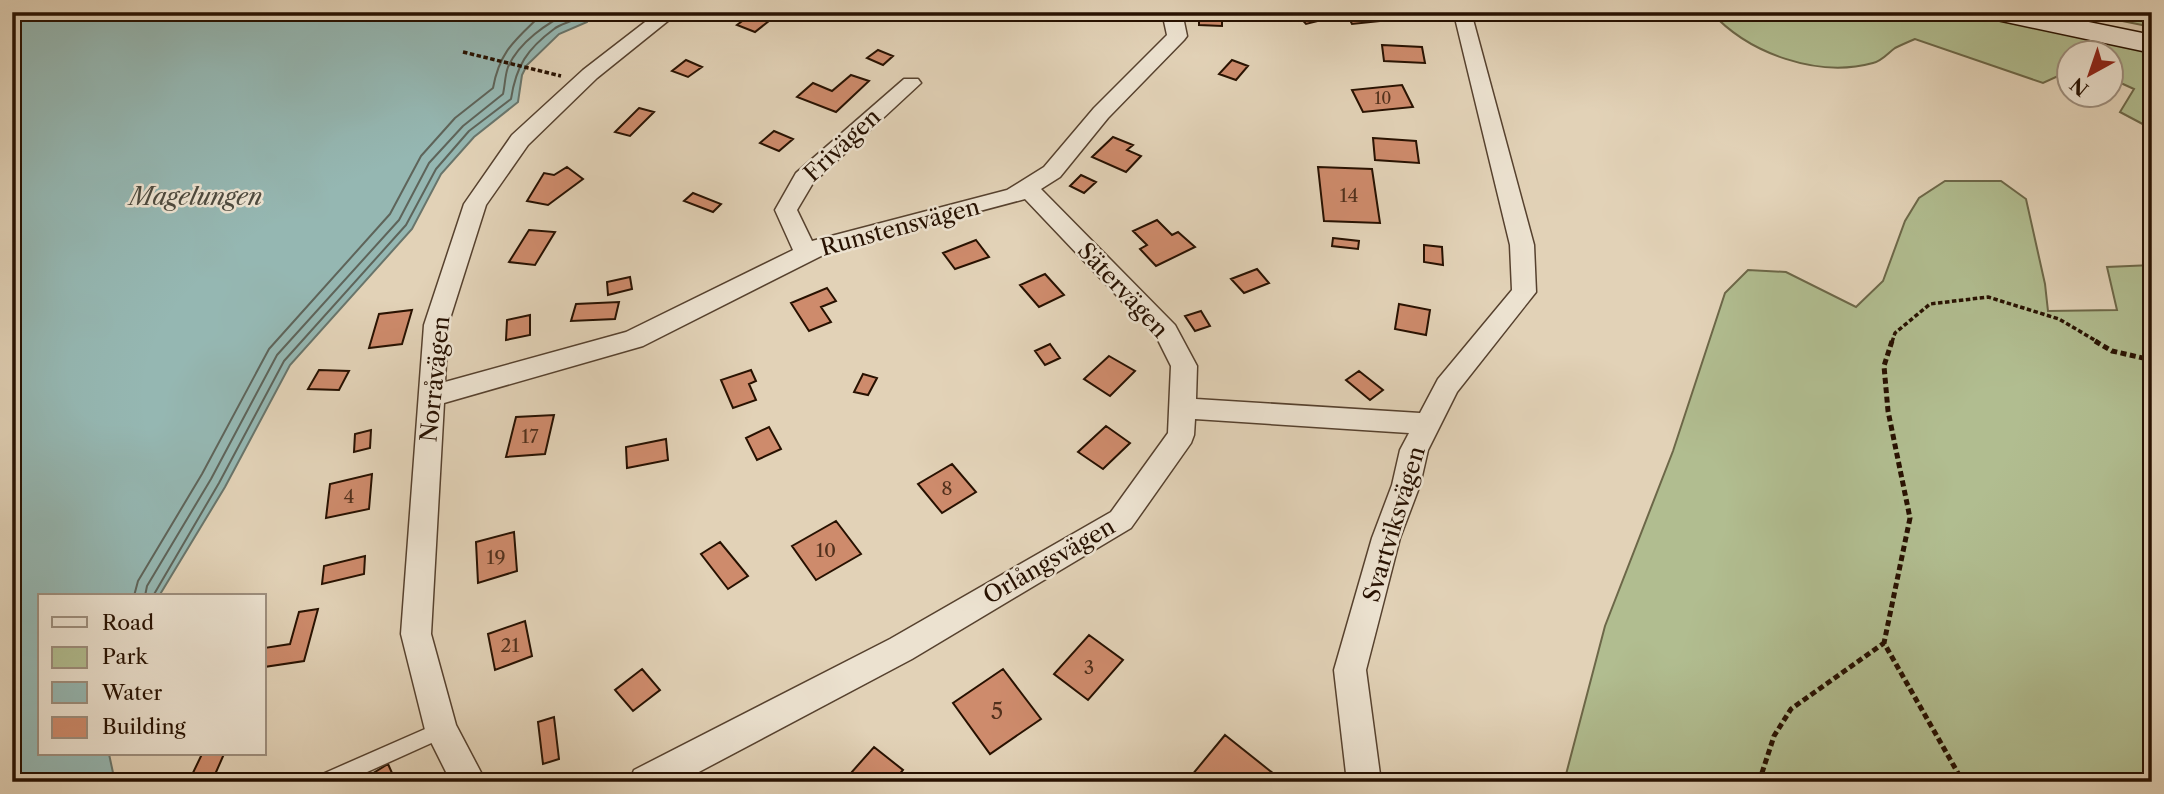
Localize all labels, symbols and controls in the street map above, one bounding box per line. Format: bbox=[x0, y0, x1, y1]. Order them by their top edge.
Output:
north arrow bbox=[2056, 38, 2126, 108]
text: N bbox=[2066, 73, 2093, 101]
house number: 10 bbox=[1375, 88, 1391, 108]
street label: Frivägen bbox=[798, 103, 886, 187]
water label: Magelungen bbox=[126, 182, 263, 211]
house number: 14 bbox=[1340, 184, 1358, 207]
street label: Runstensvägen bbox=[817, 192, 983, 262]
street label: Sätervägen bbox=[1072, 237, 1174, 343]
street label: Norråvägen bbox=[414, 315, 456, 443]
house number: 17 bbox=[521, 425, 539, 448]
street label: Svartviksvägen bbox=[1357, 443, 1431, 605]
house number: 8 bbox=[941, 477, 953, 500]
house number: 4 bbox=[344, 485, 355, 508]
street label: Orlångsvägen bbox=[978, 512, 1120, 610]
house number: 10 bbox=[816, 539, 836, 562]
house number: 19 bbox=[486, 546, 506, 569]
legend bbox=[38, 594, 266, 756]
text: Road bbox=[102, 610, 154, 635]
house number: 21 bbox=[501, 634, 519, 657]
text: Park bbox=[102, 644, 148, 669]
house number: 3 bbox=[1084, 656, 1094, 679]
text: Water bbox=[101, 680, 162, 705]
house number: 5 bbox=[991, 697, 1003, 725]
text: Building bbox=[102, 714, 187, 739]

